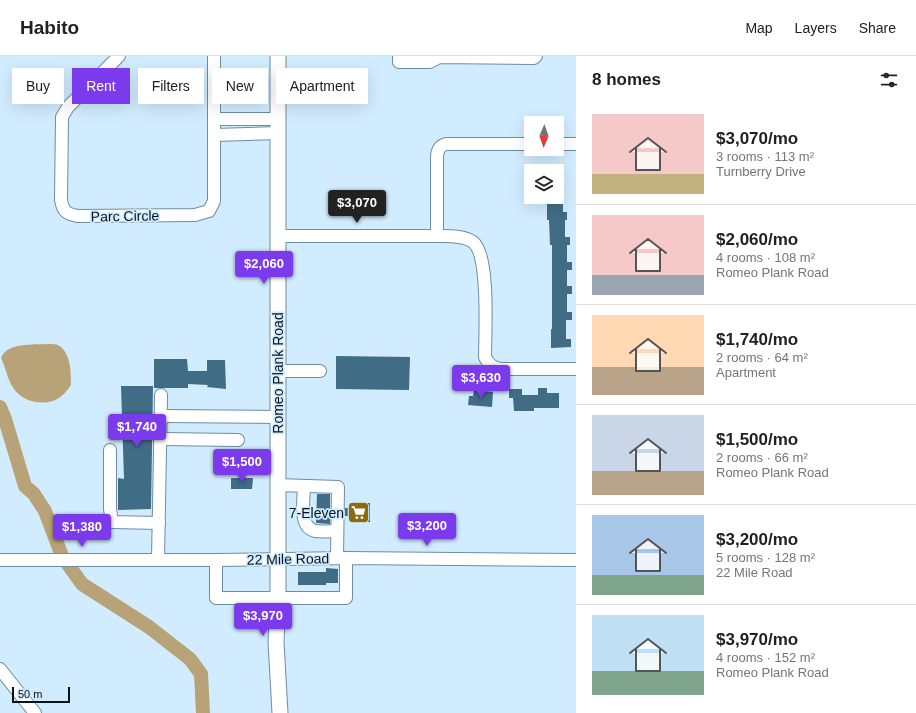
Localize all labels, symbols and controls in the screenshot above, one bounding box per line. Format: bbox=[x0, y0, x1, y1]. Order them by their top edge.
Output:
text: Habito bbox=[20, 17, 79, 38]
text: Map bbox=[745, 20, 773, 36]
text: Layers bbox=[795, 20, 837, 36]
text: Share bbox=[859, 20, 896, 36]
chip: Buy bbox=[12, 68, 64, 104]
chip: Rent bbox=[72, 68, 130, 104]
chip: Filters bbox=[138, 68, 204, 104]
chip: New bbox=[212, 68, 268, 104]
chip: Apartment bbox=[276, 68, 368, 104]
icon: filters bbox=[878, 69, 900, 91]
text: 8 homes bbox=[592, 70, 661, 89]
north arrow bbox=[524, 116, 564, 156]
map controls bbox=[524, 116, 564, 204]
text: $3,070/mo bbox=[716, 129, 798, 148]
icon: home bbox=[624, 130, 672, 178]
text: 3 rooms · 113 m² bbox=[716, 149, 814, 164]
button: layers bbox=[524, 164, 564, 204]
text: Turnberry Drive bbox=[716, 164, 806, 179]
pin: $3,070 bbox=[324, 190, 390, 224]
text: $3,070 bbox=[337, 195, 377, 210]
street label: Parc Circle bbox=[91, 207, 160, 225]
text: $2,060/mo bbox=[716, 230, 798, 249]
icon: home bbox=[624, 231, 672, 279]
text: 4 rooms · 108 m² bbox=[716, 250, 815, 265]
pin: $2,060 bbox=[231, 251, 297, 285]
text: $2,060 bbox=[244, 256, 284, 271]
text: Romeo Plank Road bbox=[716, 265, 829, 280]
street label: Romeo Plank Road bbox=[270, 312, 286, 434]
text: $1,740/mo bbox=[716, 330, 798, 349]
icon: home bbox=[624, 331, 672, 379]
text: 2 rooms · 64 m² bbox=[716, 350, 808, 365]
pin: $3,630 bbox=[448, 365, 514, 399]
text: Apartment bbox=[716, 365, 776, 380]
text: $3,630 bbox=[461, 370, 501, 385]
pin: $1,740 bbox=[104, 414, 170, 448]
text: $1,740 bbox=[117, 419, 157, 434]
text: $1,500/mo bbox=[716, 430, 798, 449]
icon: home bbox=[624, 431, 672, 479]
pin: $1,500 bbox=[209, 449, 275, 483]
text: 2 rooms · 66 m² bbox=[716, 450, 808, 465]
text: $1,500 bbox=[222, 454, 262, 469]
text: Romeo Plank Road bbox=[716, 465, 829, 480]
supermarket icon: 7-Eleven bbox=[346, 500, 372, 526]
place label: 7-Eleven bbox=[289, 505, 344, 521]
pin: $3,200 bbox=[394, 513, 460, 547]
pin: $1,380 bbox=[49, 514, 115, 548]
text: $3,200 bbox=[407, 518, 447, 533]
text: $1,380 bbox=[62, 519, 102, 534]
text: $3,200/mo bbox=[716, 530, 798, 549]
icon: home bbox=[624, 531, 672, 579]
street label: 22 Mile Road bbox=[247, 550, 329, 568]
text: 5 rooms · 128 m² bbox=[716, 550, 815, 565]
text: 22 Mile Road bbox=[716, 565, 793, 580]
pin: $3,970 bbox=[230, 603, 296, 637]
text: $3,970 bbox=[243, 608, 283, 623]
text: $3,970/mo bbox=[716, 630, 798, 649]
icon: home bbox=[624, 631, 672, 679]
text: 4 rooms · 152 m² bbox=[716, 650, 815, 665]
text: Romeo Plank Road bbox=[716, 665, 829, 680]
scale bar bbox=[12, 685, 70, 704]
text: 50 m bbox=[18, 688, 42, 700]

